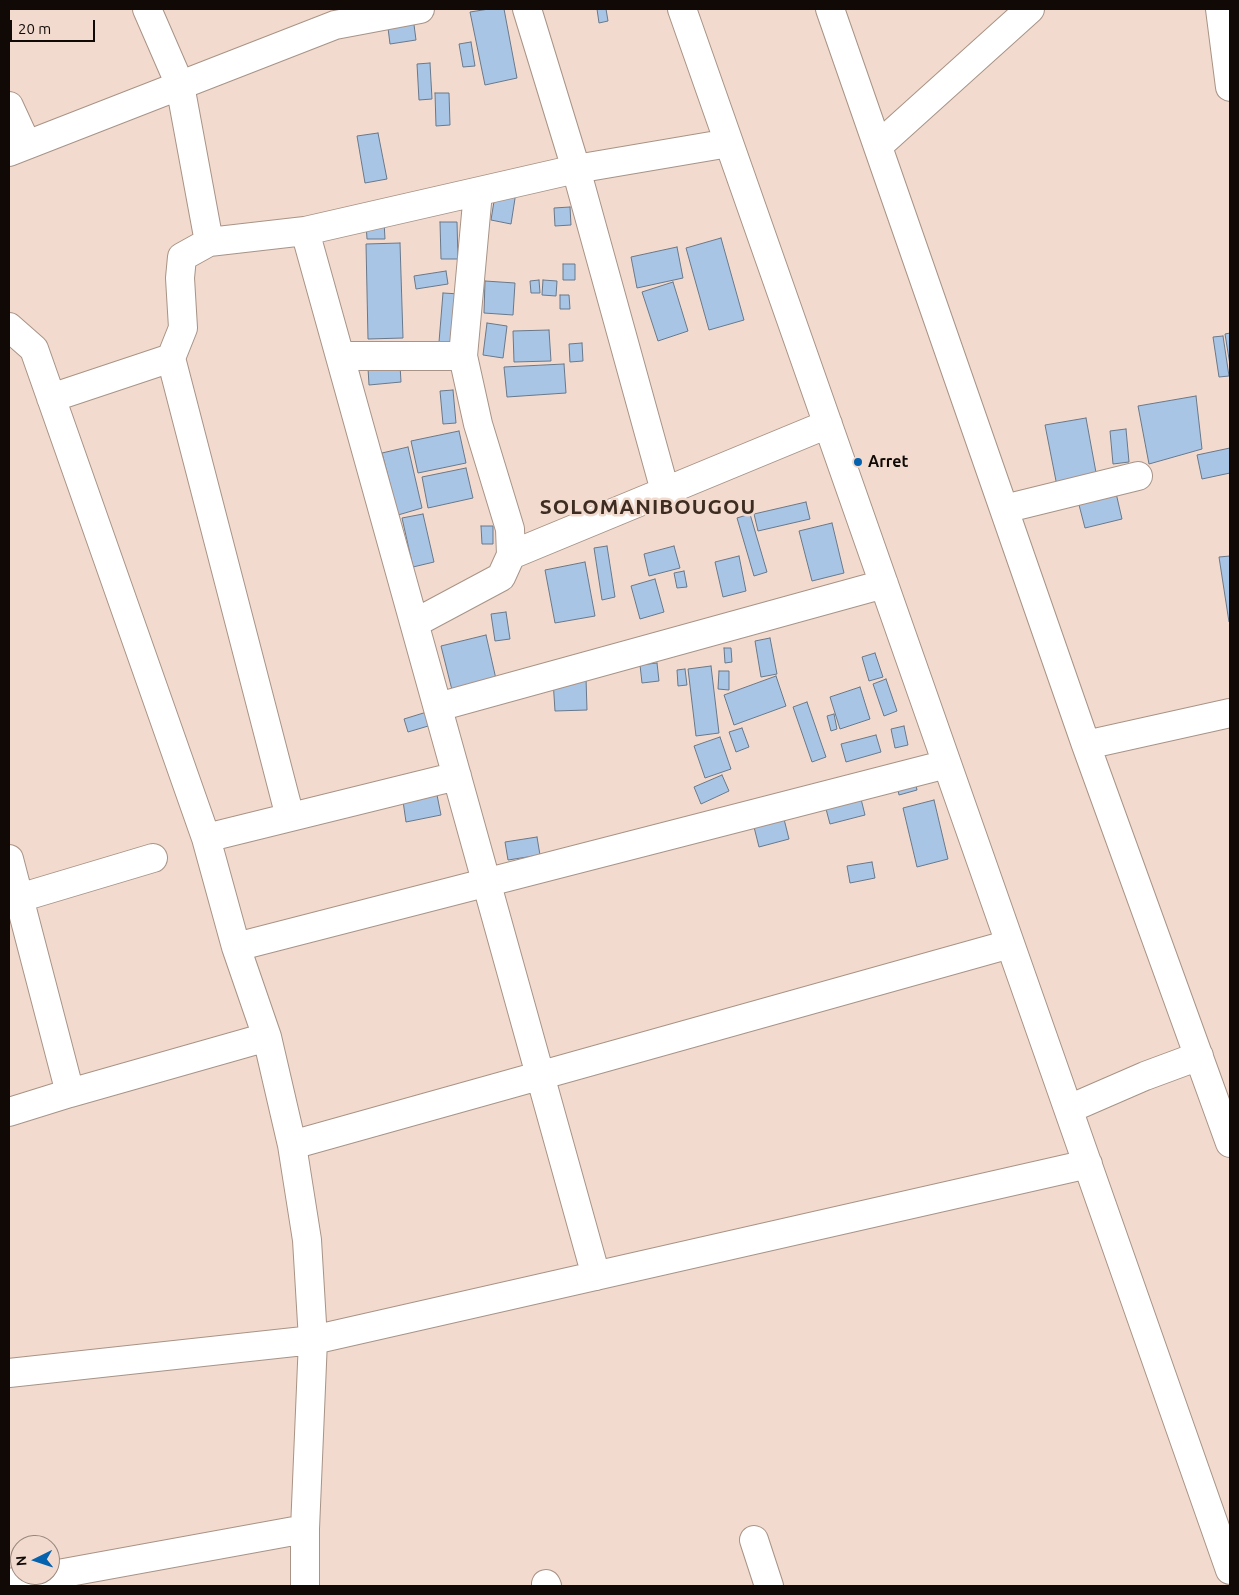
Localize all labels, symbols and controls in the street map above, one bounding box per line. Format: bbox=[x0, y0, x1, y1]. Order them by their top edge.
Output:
scale bar bbox=[12, 10, 98, 42]
text: 20 m bbox=[18, 20, 51, 37]
place label: Arret bbox=[868, 452, 908, 472]
marker: Arret bbox=[852, 456, 864, 468]
district label: SOLOMANIBOUGOU bbox=[538, 494, 758, 520]
north arrow bbox=[10, 1535, 60, 1585]
text: N bbox=[13, 1555, 29, 1567]

